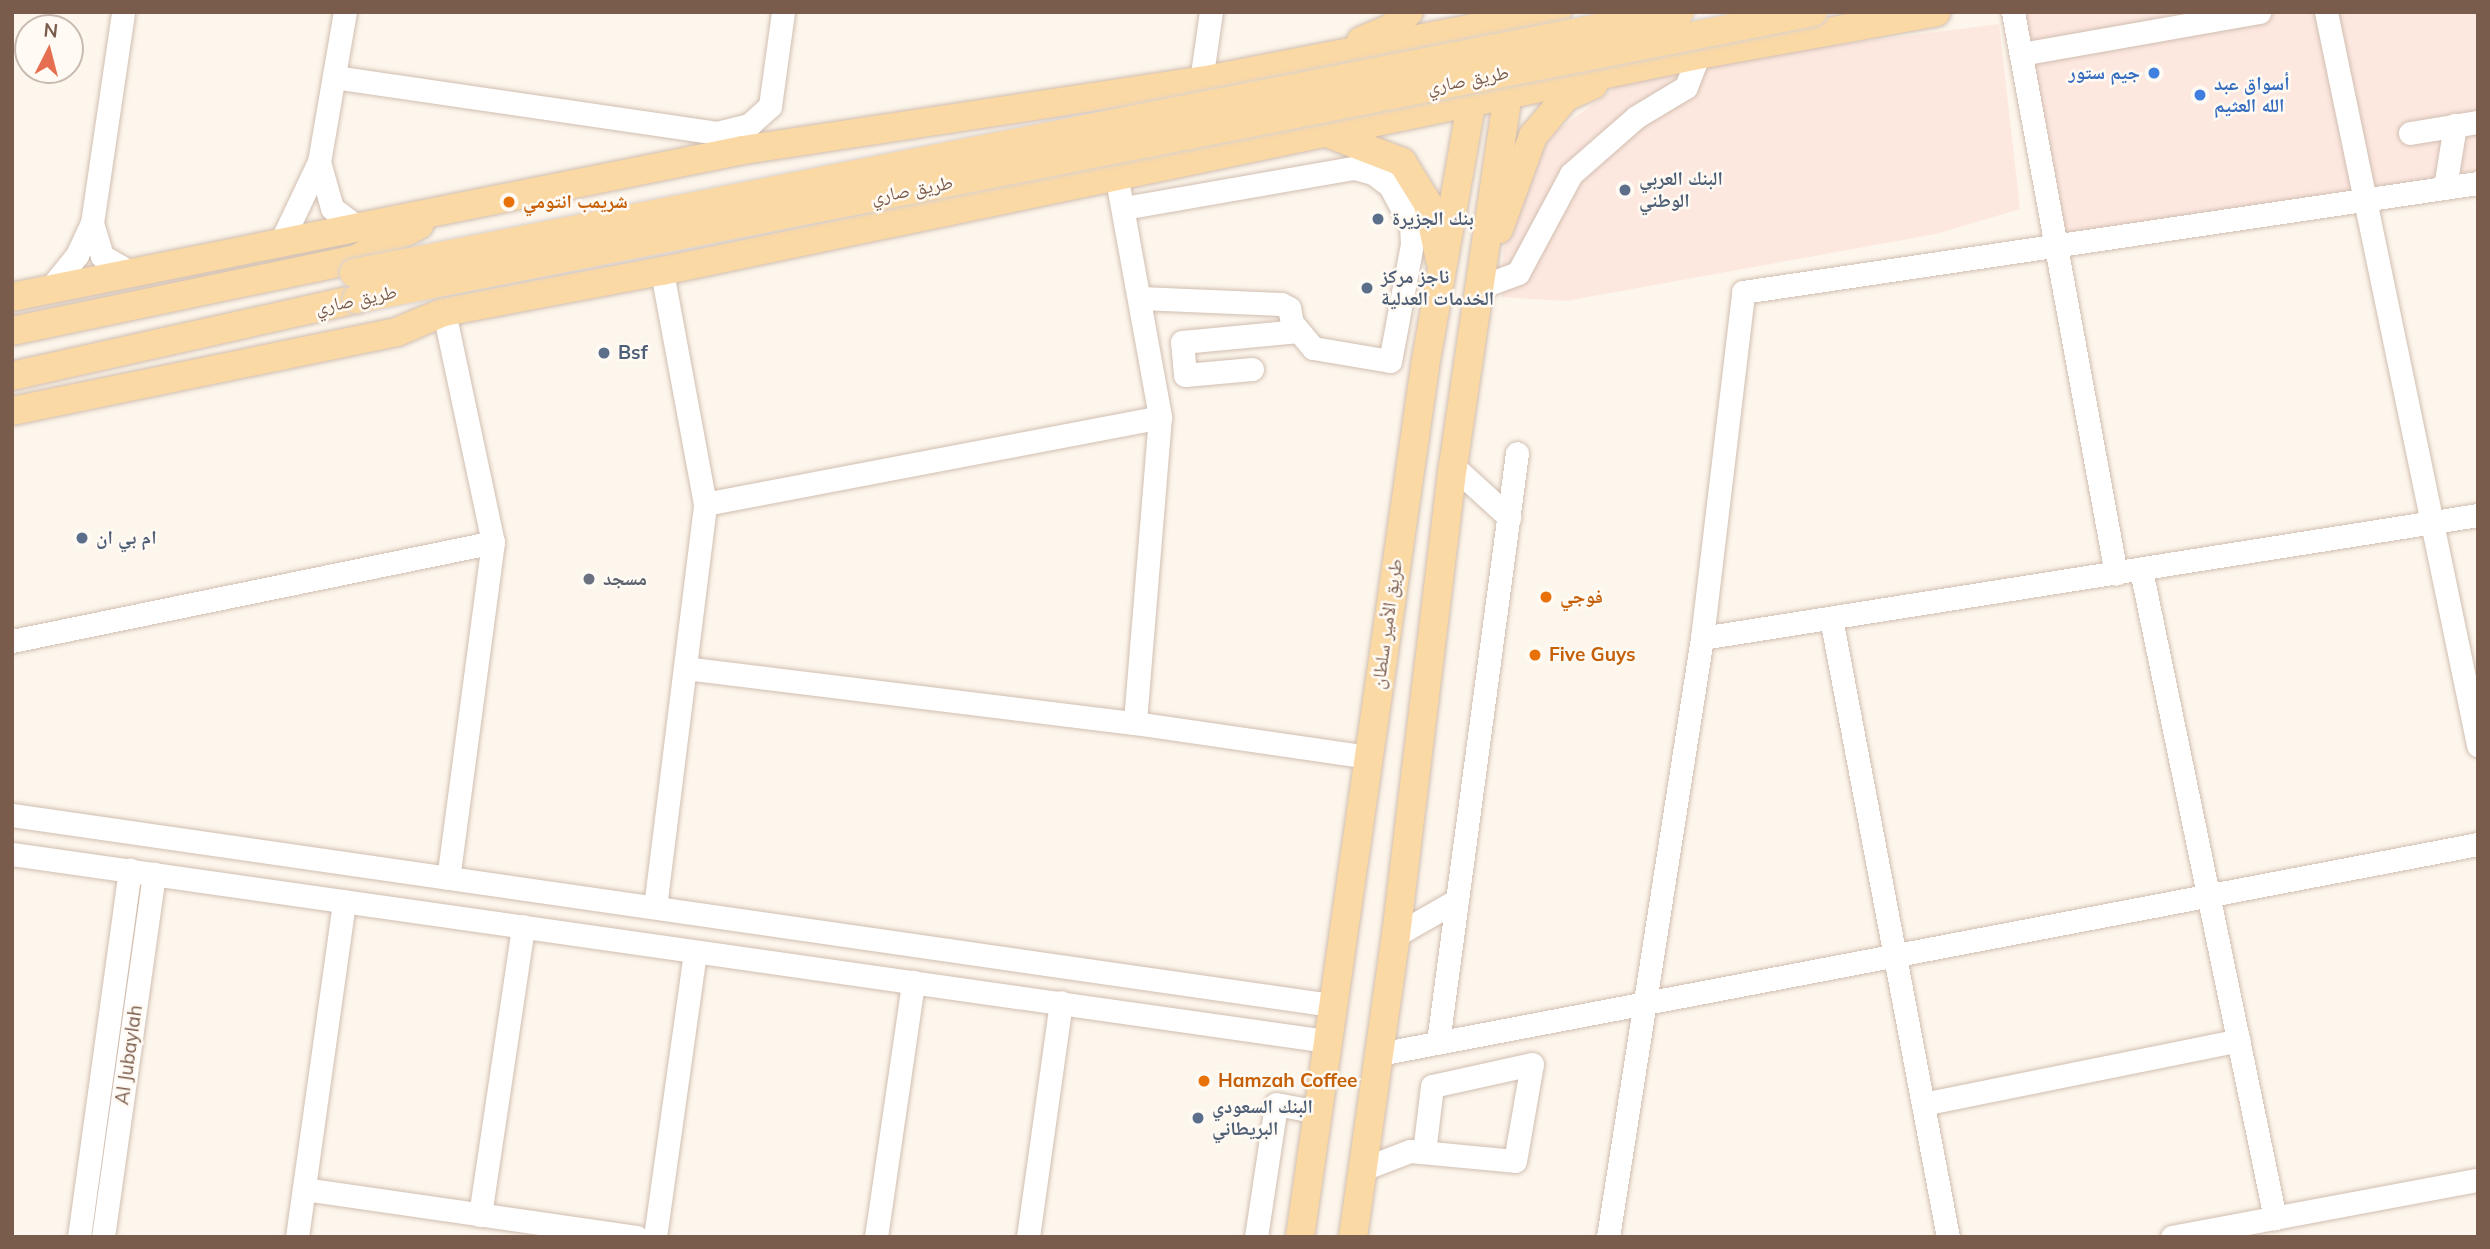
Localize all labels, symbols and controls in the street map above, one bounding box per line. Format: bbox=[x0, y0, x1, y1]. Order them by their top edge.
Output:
north arrow bbox=[14, 14, 84, 84]
text: N bbox=[43, 17, 59, 43]
street label: طريق صاري bbox=[1425, 61, 1511, 99]
place label: جيم ستور bbox=[2069, 62, 2140, 84]
marker: جيم ستور bbox=[2146, 65, 2162, 81]
place label: أسواق عبد الله العثيم bbox=[2214, 73, 2290, 117]
marker: أسواق عبد الله العثيم bbox=[2192, 87, 2208, 103]
place label: البنك العربي الوطني bbox=[1639, 168, 1723, 212]
street label: طريق صاري bbox=[869, 171, 955, 209]
marker: البنك العربي الوطني bbox=[1617, 182, 1633, 198]
place label: شريمب انتومي bbox=[523, 191, 628, 213]
marker: شريمب انتومي bbox=[501, 194, 517, 210]
place label: بنك الجزيرة bbox=[1392, 208, 1474, 230]
marker: بنك الجزيرة bbox=[1370, 211, 1386, 227]
place label: ناجز مركز الخدمات العدلية bbox=[1381, 266, 1494, 310]
street label: طريق صاري bbox=[313, 280, 399, 320]
marker: ناجز مركز الخدمات العدلية bbox=[1359, 280, 1375, 296]
place label: Bsf bbox=[618, 342, 648, 364]
marker: Bsf bbox=[596, 345, 612, 361]
place label: ام بي ان bbox=[96, 527, 157, 549]
marker: ام بي ان bbox=[74, 530, 90, 546]
street label: طريق الأمير سلطان bbox=[1367, 557, 1407, 691]
place label: مسجد bbox=[603, 568, 647, 590]
marker: مسجد bbox=[581, 571, 597, 587]
place label: فوجي bbox=[1560, 586, 1603, 608]
marker: فوجي bbox=[1538, 589, 1554, 605]
place label: Five Guys bbox=[1549, 644, 1636, 666]
marker: Five Guys bbox=[1527, 647, 1543, 663]
street label: Al Jubaylah bbox=[111, 1004, 147, 1106]
place label: Hamzah Coffee bbox=[1218, 1070, 1358, 1092]
marker: Hamzah Coffee bbox=[1196, 1073, 1212, 1089]
place label: البنك السعودي البريطاني bbox=[1212, 1096, 1313, 1140]
marker: البنك السعودي البريطاني bbox=[1190, 1110, 1206, 1126]

